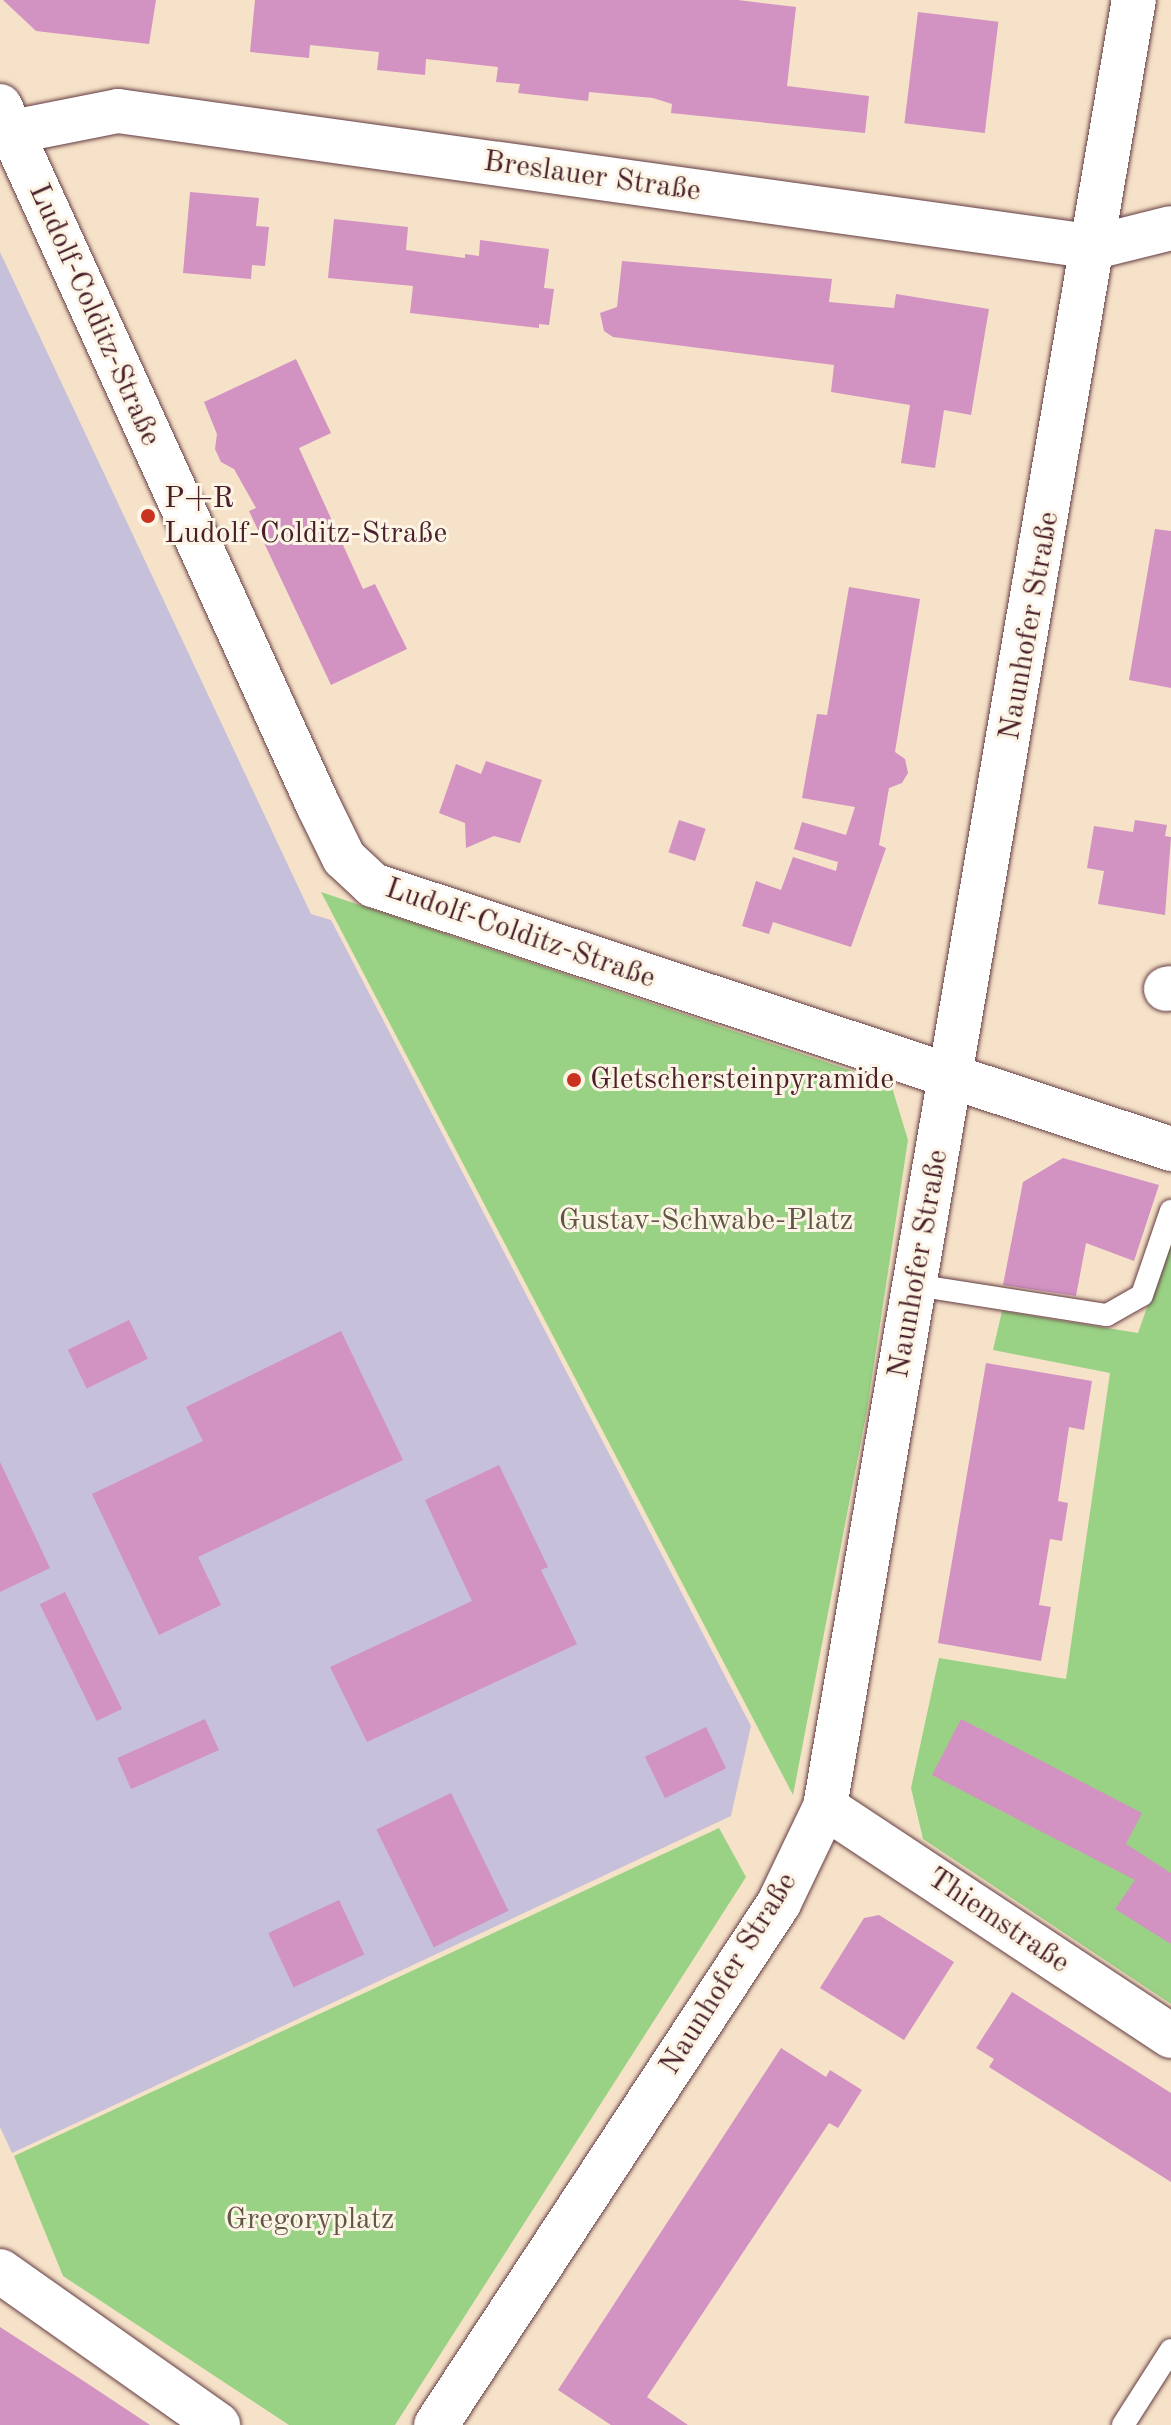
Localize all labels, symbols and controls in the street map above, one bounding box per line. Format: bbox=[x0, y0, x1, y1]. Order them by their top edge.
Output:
street label: Breslauer Straße bbox=[481, 144, 703, 210]
street label: Ludolf-Colditz-Straße bbox=[20, 178, 168, 452]
place label: P+R Ludolf-Colditz-Straße bbox=[164, 481, 447, 552]
marker: P+R Ludolf-Colditz-Straße bbox=[139, 507, 157, 525]
street label: Naunhofer Straße bbox=[992, 509, 1068, 743]
street label: Ludolf-Colditz-Straße bbox=[380, 871, 660, 997]
place label: Gletschersteinpyramide bbox=[590, 1062, 894, 1098]
marker: Gletschersteinpyramide bbox=[565, 1071, 583, 1089]
street label: Naunhofer Straße bbox=[881, 1147, 957, 1381]
park label: Gustav-Schwabe-Platz bbox=[559, 1203, 853, 1239]
street label: Thiemstraße bbox=[920, 1860, 1076, 1982]
street label: Naunhofer Straße bbox=[652, 1866, 806, 2082]
park label: Gregoryplatz bbox=[225, 2202, 395, 2238]

